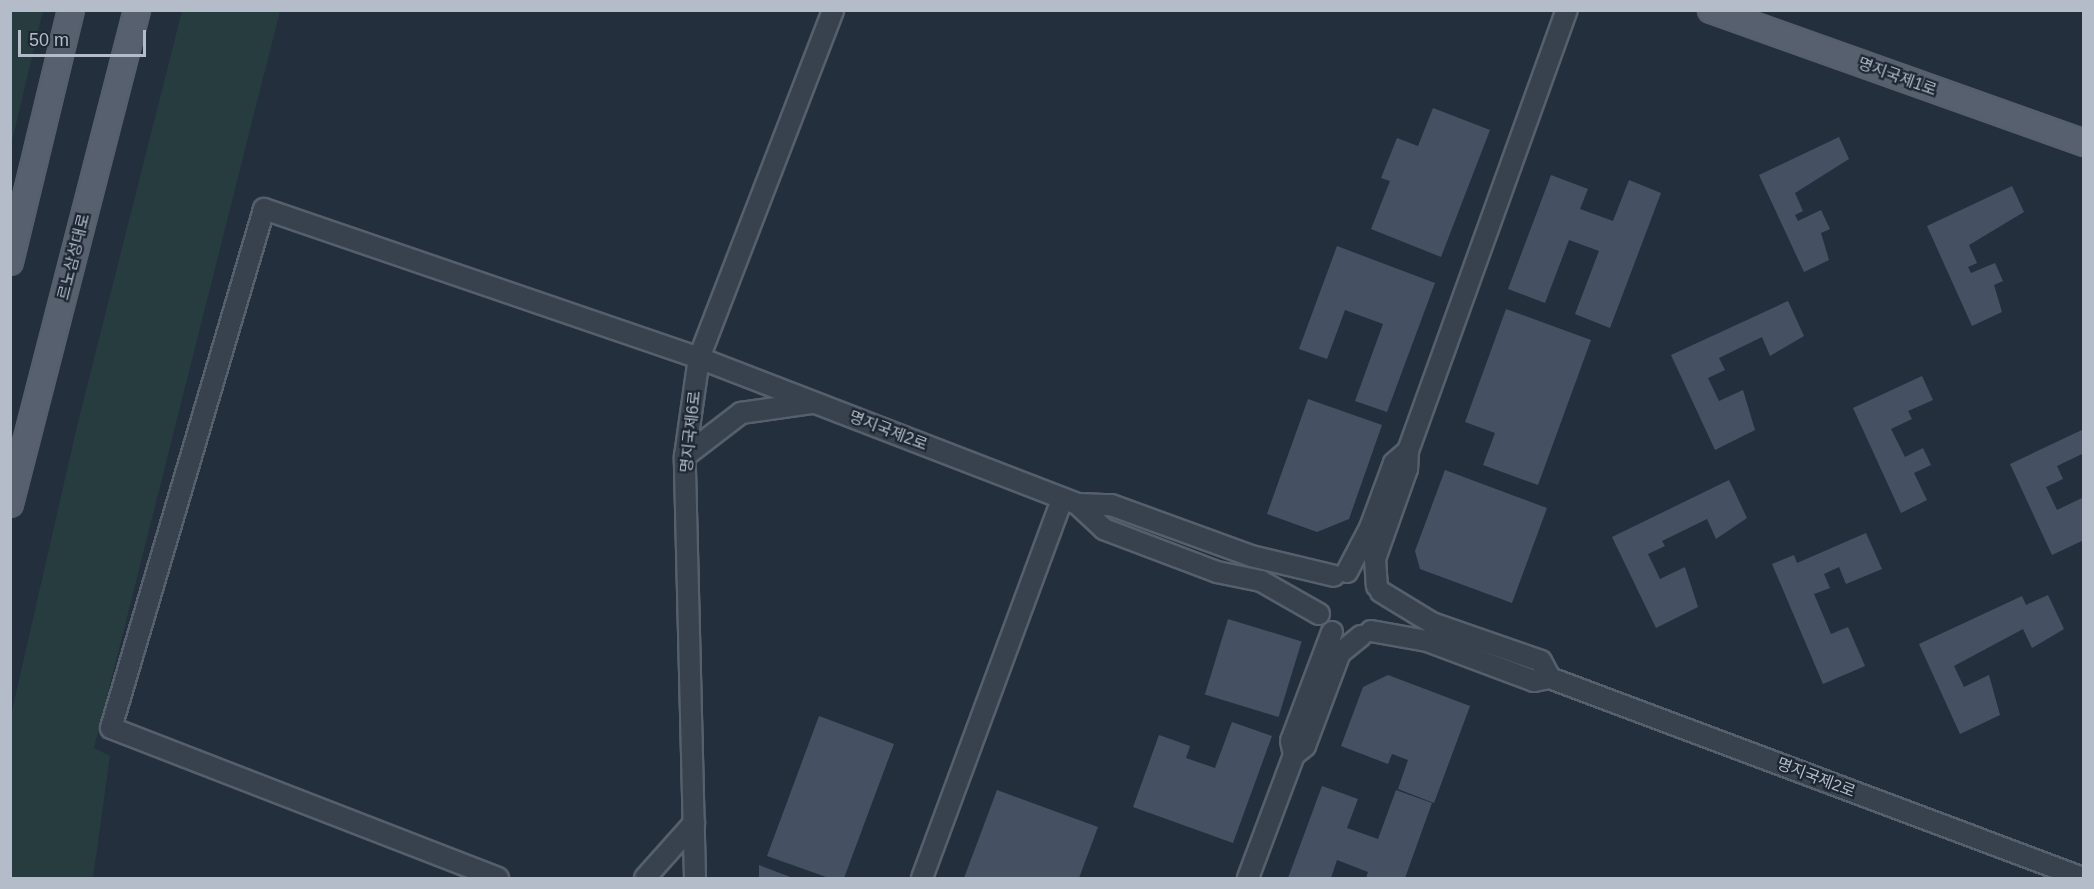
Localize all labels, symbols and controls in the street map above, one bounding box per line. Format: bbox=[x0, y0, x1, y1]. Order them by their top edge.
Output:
scale bar bbox=[21, 18, 148, 56]
text: 50 m bbox=[29, 30, 69, 50]
street label: 명지국제1로 bbox=[1855, 54, 1939, 100]
street label: 르노삼성대로 bbox=[54, 212, 94, 302]
street label: 명지국제6로 bbox=[677, 390, 705, 474]
street label: 명지국제2로 bbox=[846, 407, 930, 455]
street label: 명지국제2로 bbox=[1774, 754, 1858, 802]

